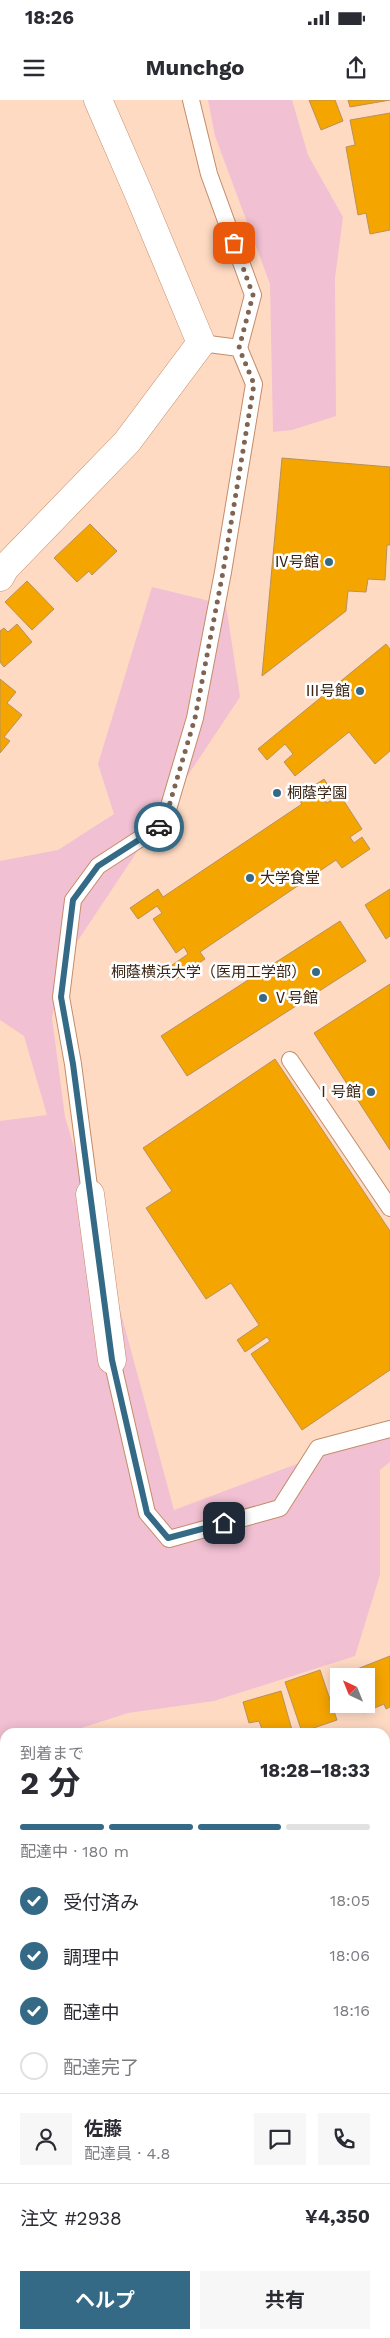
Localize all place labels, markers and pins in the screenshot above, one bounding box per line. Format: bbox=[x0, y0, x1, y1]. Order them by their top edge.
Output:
pin bbox=[213, 222, 255, 264]
place label: Ⅳ号館 bbox=[274, 553, 319, 571]
marker: Ⅳ号館 bbox=[323, 556, 335, 568]
place label: Ⅲ号館 bbox=[305, 682, 350, 700]
marker: Ⅲ号館 bbox=[354, 685, 366, 697]
place label: 桐蔭学園 bbox=[287, 784, 347, 802]
marker: 桐蔭学園 bbox=[271, 787, 283, 799]
place label: 大学食堂 bbox=[260, 869, 320, 887]
marker: 大学食堂 bbox=[244, 872, 256, 884]
place label: 桐蔭横浜大学（医用工学部） bbox=[111, 963, 306, 981]
marker: 桐蔭横浜大学（医用工学部） bbox=[310, 966, 322, 978]
place label: Ⅴ号館 bbox=[273, 989, 318, 1007]
marker: Ⅴ号館 bbox=[257, 992, 269, 1004]
place label: Ⅰ号館 bbox=[316, 1083, 361, 1101]
marker: Ⅰ号館 bbox=[365, 1086, 377, 1098]
pin bbox=[203, 1502, 245, 1544]

